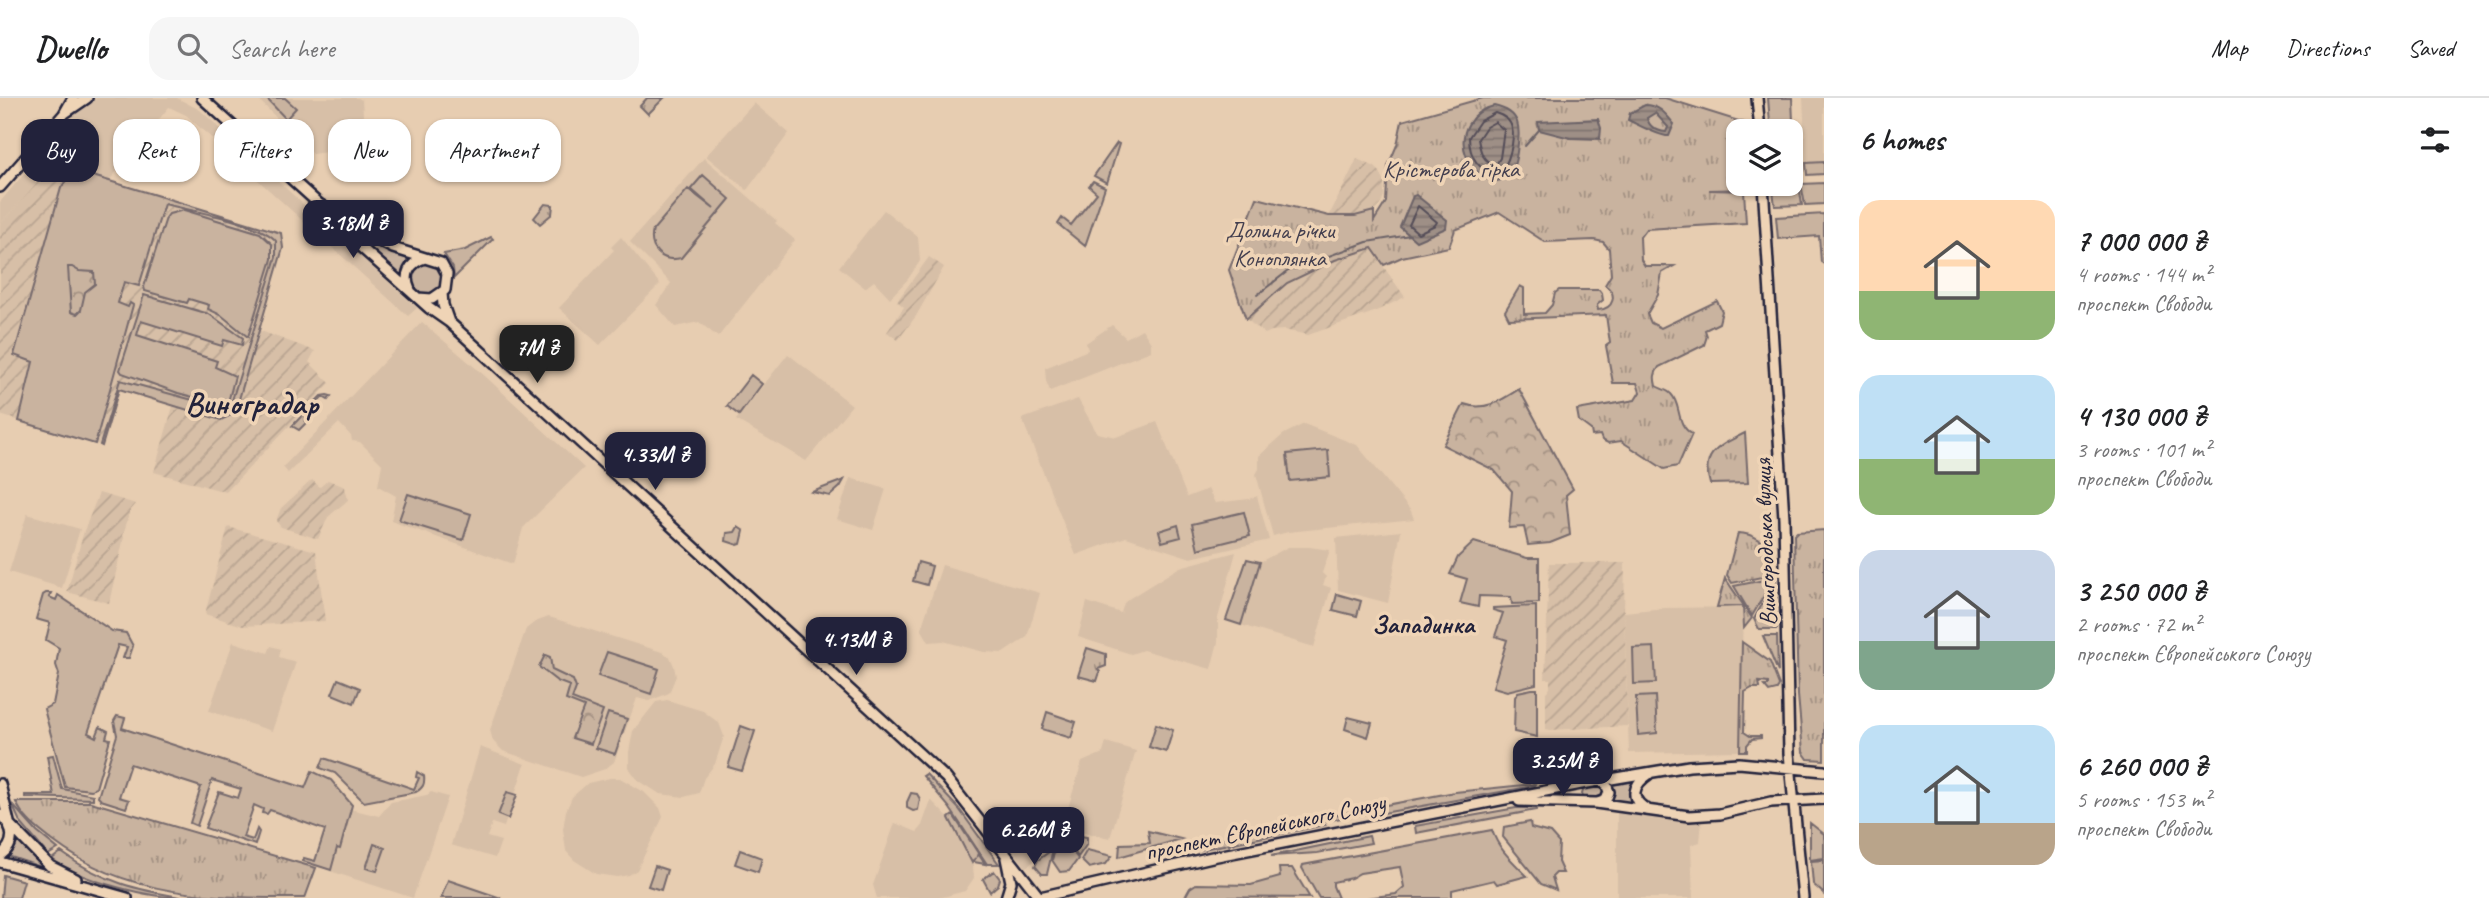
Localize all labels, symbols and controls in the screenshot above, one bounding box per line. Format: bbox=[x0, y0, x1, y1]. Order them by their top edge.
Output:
search box bbox=[149, 17, 639, 80]
text: Dwello bbox=[35, 27, 107, 69]
icon: search bbox=[173, 29, 211, 67]
text: Search here bbox=[229, 32, 335, 65]
text: Map bbox=[2211, 33, 2248, 63]
text: Directions bbox=[2286, 33, 2369, 63]
text: Saved bbox=[2407, 33, 2454, 63]
chip: Buy bbox=[21, 119, 99, 182]
chip: Rent bbox=[113, 119, 200, 182]
chip: Filters bbox=[214, 119, 314, 182]
chip: New bbox=[328, 119, 411, 182]
chip: Apartment bbox=[425, 119, 561, 182]
map controls bbox=[1726, 119, 1803, 196]
button: layers bbox=[1726, 119, 1803, 196]
text: 6 homes bbox=[1859, 121, 1944, 159]
icon: filters bbox=[2416, 121, 2454, 159]
park label: Крістерова гірка bbox=[1383, 154, 1521, 184]
pin: 3.18M ₴ bbox=[288, 200, 418, 260]
text: 3.18M ₴ bbox=[319, 208, 387, 237]
park label: Долина річки Коноплянка bbox=[1226, 215, 1337, 273]
text: 7 000 000 ₴ bbox=[2076, 222, 2206, 260]
icon: home bbox=[1915, 228, 1999, 312]
text: 4 rooms · 144 m² bbox=[2076, 260, 2211, 289]
text: проспект Свободи bbox=[2076, 289, 2211, 318]
pin: 7M ₴ bbox=[496, 326, 578, 385]
text: 7M ₴ bbox=[515, 333, 559, 362]
district label: Виноградар bbox=[185, 383, 320, 424]
text: 4 130 000 ₴ bbox=[2076, 397, 2206, 435]
icon: home bbox=[1915, 403, 1999, 487]
pin: 4.33M ₴ bbox=[590, 432, 720, 492]
text: 3 rooms · 101 m² bbox=[2076, 435, 2211, 464]
text: 4.33M ₴ bbox=[621, 440, 689, 469]
street label: Вишгородська вулиця bbox=[1747, 456, 1783, 626]
text: проспект Свободи bbox=[2076, 464, 2211, 493]
text: 3 250 000 ₴ bbox=[2076, 572, 2206, 610]
icon: home bbox=[1915, 578, 1999, 662]
district label: Западинка bbox=[1372, 608, 1477, 641]
text: 2 rooms · 72 m² bbox=[2076, 610, 2200, 639]
pin: 4.13M ₴ bbox=[791, 618, 921, 677]
text: 4.13M ₴ bbox=[822, 625, 890, 654]
text: проспект Європейського Союзу bbox=[2076, 639, 2310, 668]
pin: 3.25M ₴ bbox=[1498, 738, 1628, 798]
text: 3.25M ₴ bbox=[1529, 746, 1597, 775]
text: 6 260 000 ₴ bbox=[2076, 747, 2207, 785]
icon: home bbox=[1915, 753, 1999, 837]
text: 5 rooms · 153 m² bbox=[2076, 785, 2211, 814]
street label: проспект Європейського Союзу bbox=[1142, 787, 1389, 867]
pin: 6.26M ₴ bbox=[969, 808, 1099, 867]
text: проспект Свободи bbox=[2076, 814, 2211, 843]
text: 6.26M ₴ bbox=[999, 815, 1069, 844]

